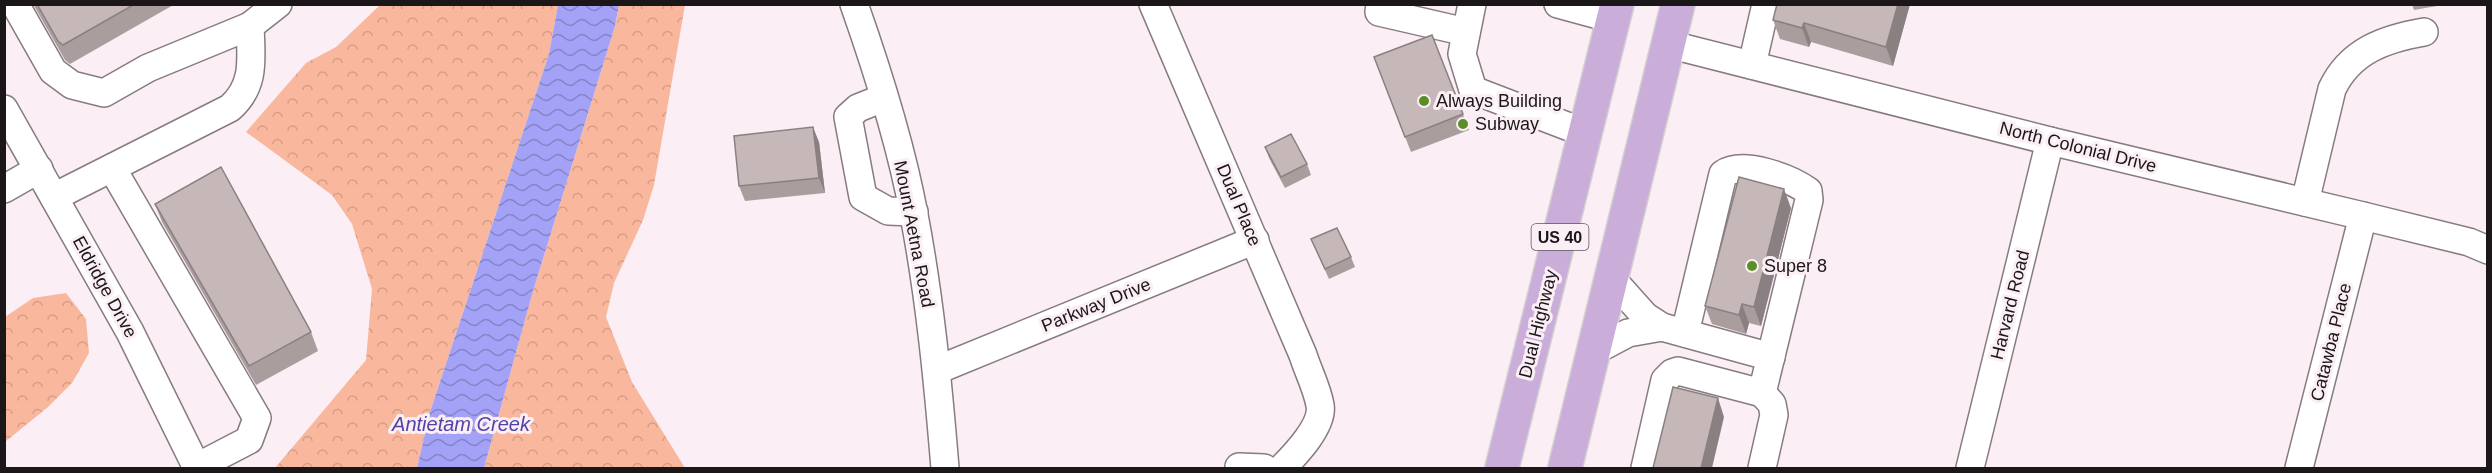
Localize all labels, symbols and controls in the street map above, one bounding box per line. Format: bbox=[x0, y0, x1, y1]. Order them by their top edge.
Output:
place label: Always Building bbox=[1436, 91, 1562, 111]
marker: Always Building bbox=[1417, 94, 1431, 108]
place label: Subway bbox=[1475, 114, 1539, 134]
marker: Subway bbox=[1456, 117, 1470, 131]
street label: North Colonial Drive bbox=[1997, 118, 2159, 176]
street label: Mount Aetna Road bbox=[890, 159, 938, 309]
street label: Dual Place bbox=[1213, 161, 1265, 249]
road number: US 40 bbox=[1532, 224, 1588, 250]
street label: Eldridge Drive bbox=[69, 233, 141, 341]
street label: Harvard Road bbox=[1987, 248, 2033, 362]
place label: Super 8 bbox=[1764, 256, 1827, 276]
marker: Super 8 bbox=[1745, 259, 1759, 273]
street label: Dual Highway bbox=[1515, 268, 1561, 380]
street label: Parkway Drive bbox=[1038, 274, 1154, 336]
street label: Catawba Place bbox=[2307, 281, 2355, 403]
water label: Antietam Creek bbox=[391, 413, 531, 435]

